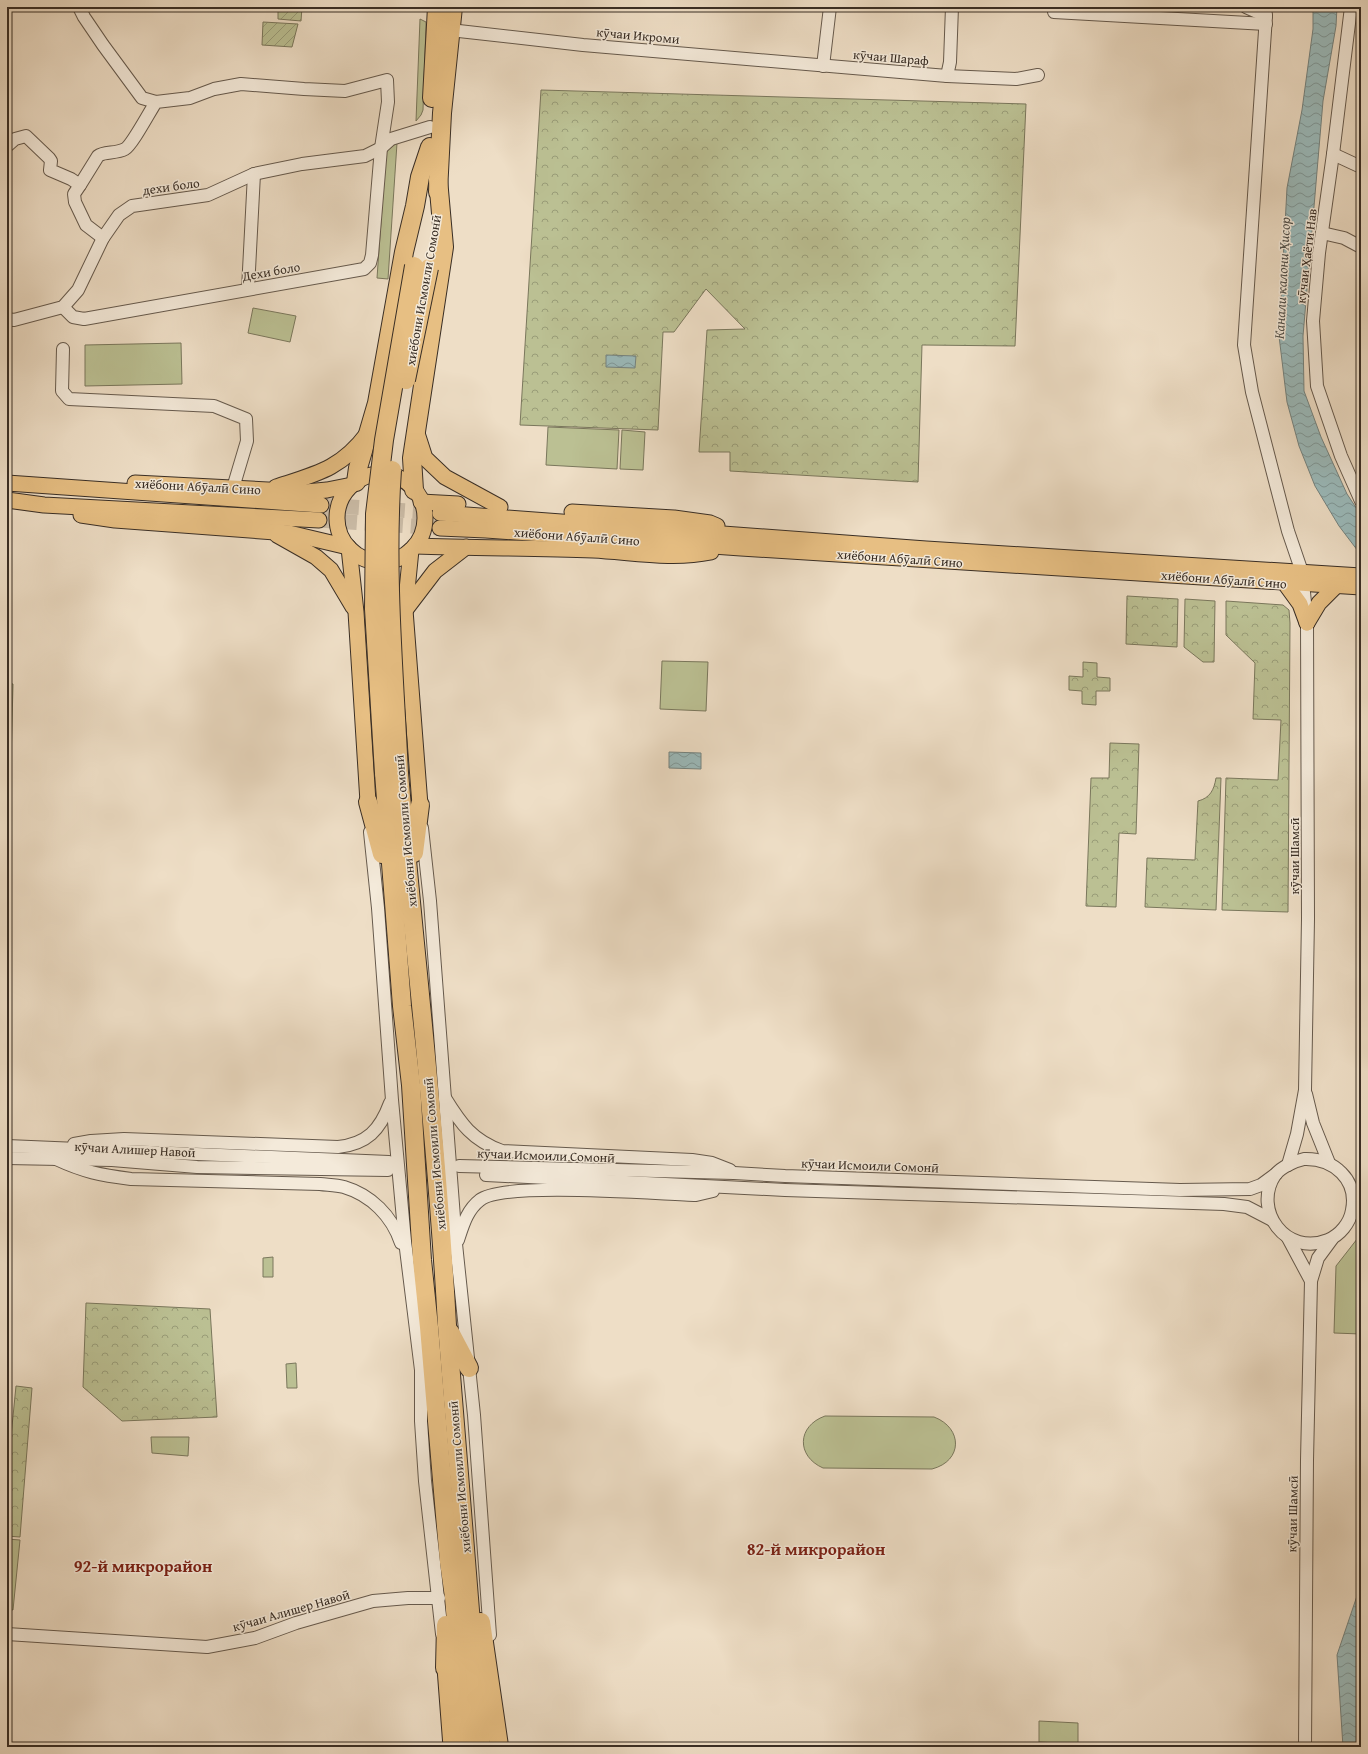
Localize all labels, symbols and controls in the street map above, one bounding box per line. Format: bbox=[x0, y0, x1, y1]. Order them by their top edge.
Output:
street label: кӯчаи Икроми bbox=[596, 22, 681, 49]
street label: кӯчаи Шараф bbox=[852, 45, 930, 70]
street label: дехи боло bbox=[141, 173, 201, 200]
street label: кӯчаи Ҳаёти Нав bbox=[1291, 207, 1322, 305]
street label: хиёбони Исмоили Сомонӣ bbox=[401, 213, 446, 367]
water label: Канали калони Ҳисор bbox=[1269, 216, 1295, 339]
street label: Дехи боло bbox=[240, 257, 302, 286]
street label: хиёбони Абӯалӣ Сино bbox=[135, 474, 262, 499]
street label: хиёбони Абӯалӣ Сино bbox=[513, 523, 641, 550]
street label: хиёбони Абӯалӣ Сино bbox=[836, 545, 964, 572]
street label: хиёбони Абӯалӣ Сино bbox=[1160, 566, 1288, 593]
street label: хиёбони Исмоили Сомонӣ bbox=[389, 754, 422, 908]
street label: кӯчаи Шамсӣ bbox=[1285, 817, 1304, 895]
street label: хиёбони Исмоили Сомонӣ bbox=[418, 1077, 451, 1231]
street label: кӯчаи Алишер Навоӣ bbox=[74, 1137, 196, 1162]
street label: кӯчаи Исмоили Сомонӣ bbox=[477, 1144, 616, 1167]
street label: кӯчаи Исмоили Сомонӣ bbox=[801, 1154, 940, 1177]
street label: хиёбони Исмоили Сомонӣ bbox=[443, 1400, 476, 1554]
street label: кӯчаи Шамсӣ bbox=[1282, 1475, 1303, 1553]
district label: 82-й микрорайон bbox=[747, 1536, 886, 1561]
district label: 92-й микрорайон bbox=[74, 1553, 213, 1578]
street label: кӯчаи Алишер Навоӣ bbox=[230, 1585, 352, 1636]

